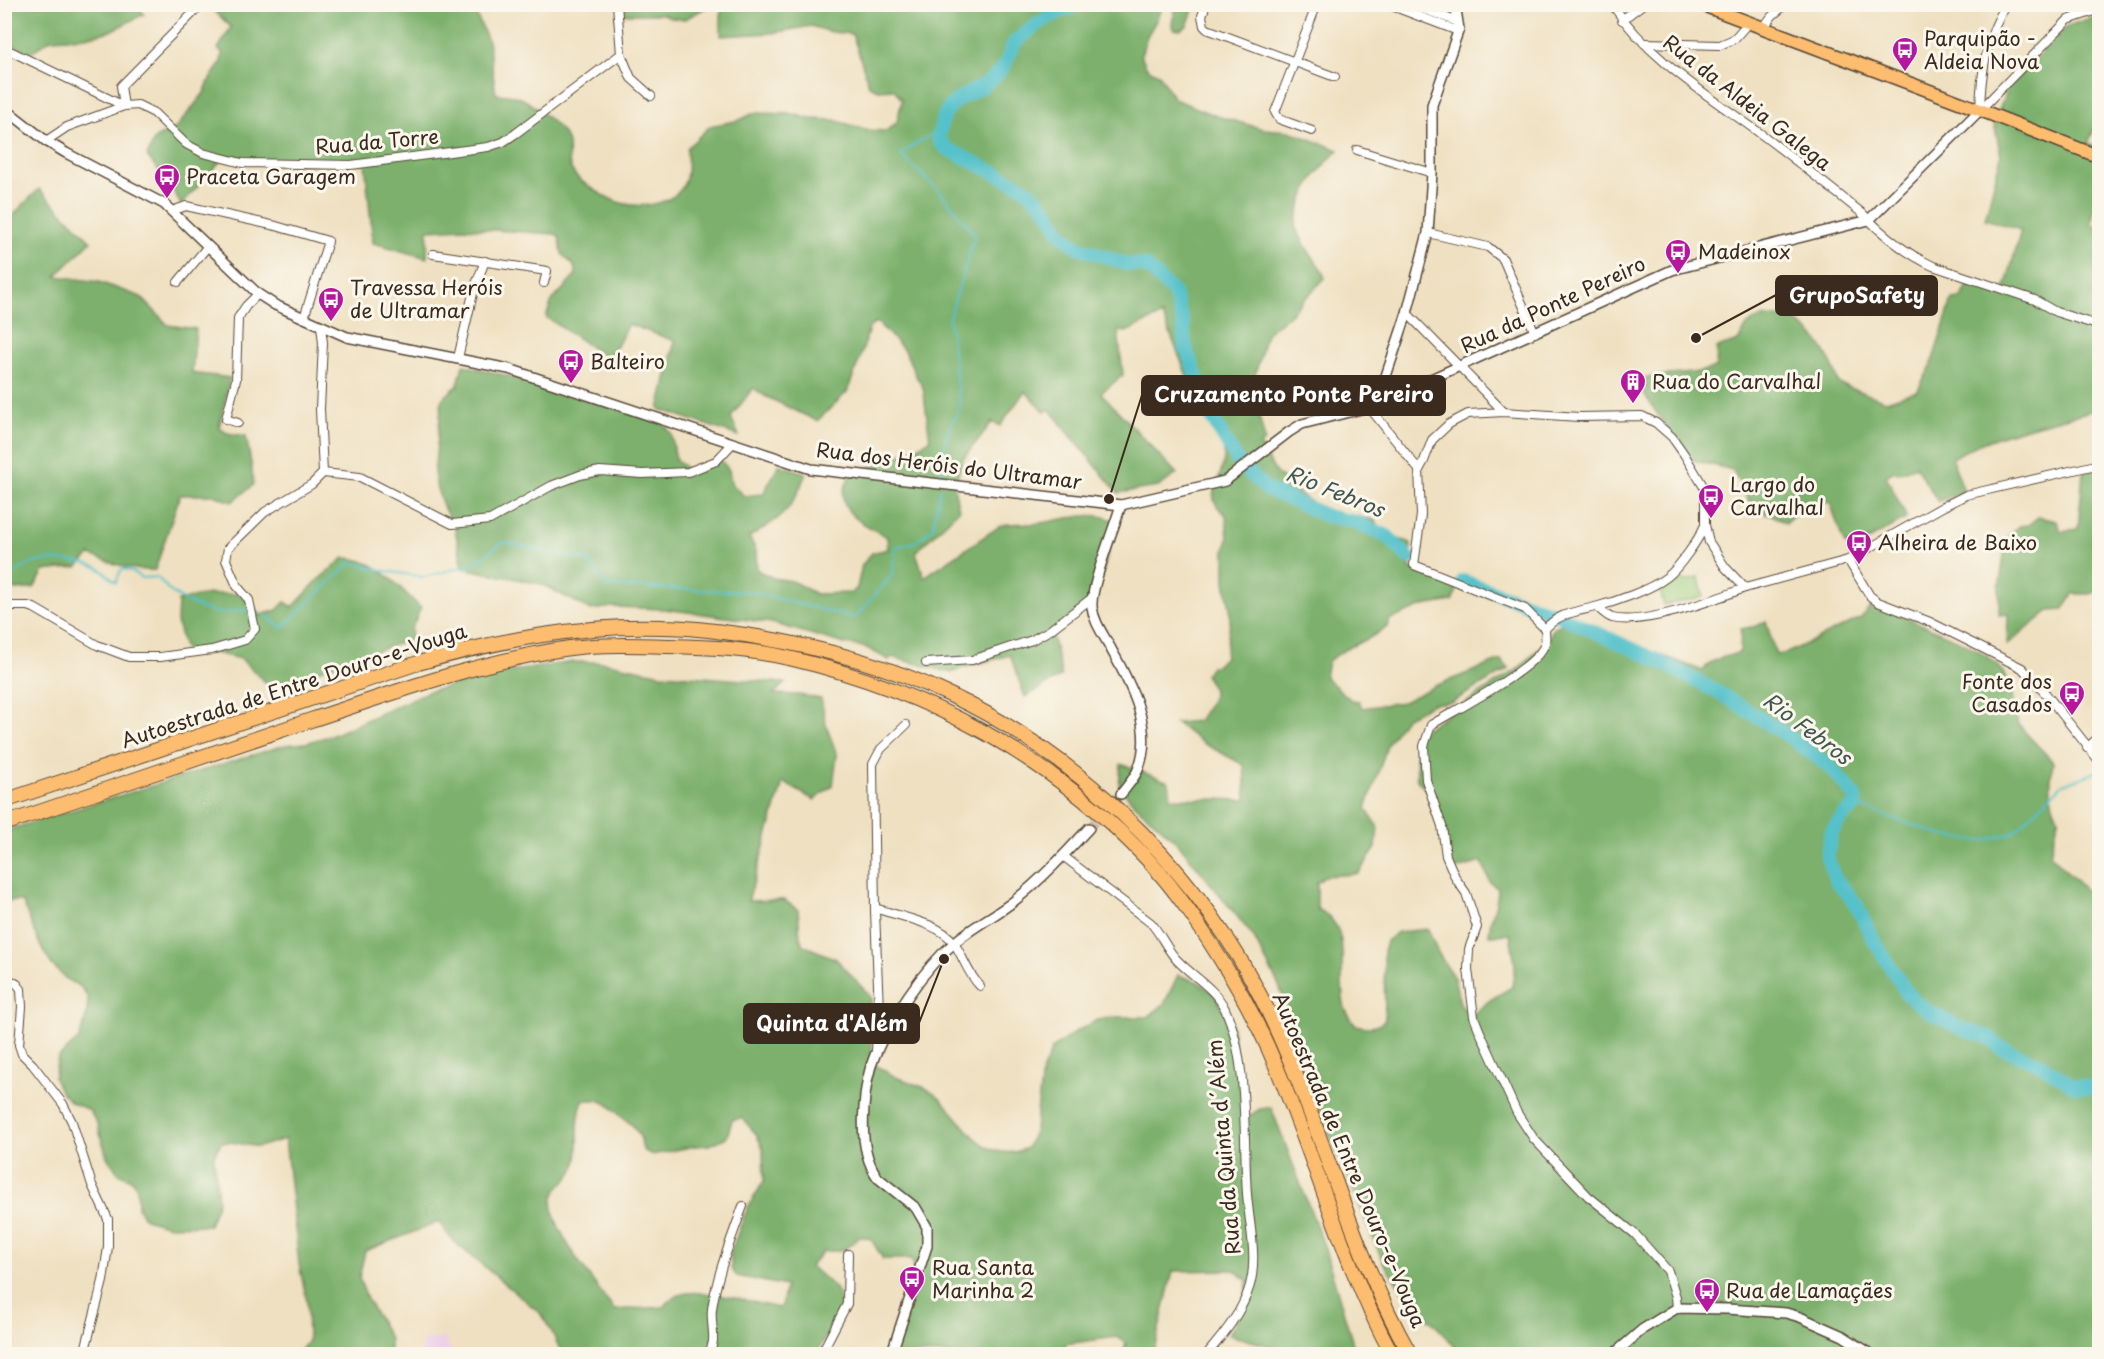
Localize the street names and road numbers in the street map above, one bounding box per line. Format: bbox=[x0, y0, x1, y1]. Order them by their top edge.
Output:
street label: Rua da Aldeia Galega bbox=[1657, 27, 1839, 178]
street label: Rua da Torre bbox=[314, 121, 440, 161]
street label: Rua da Ponte Pereiro bbox=[1455, 248, 1650, 360]
street label: Rua dos Heróis do Ultramar bbox=[815, 434, 1084, 496]
street label: Autoestrada de Entre Douro-e-Vouga bbox=[117, 615, 471, 755]
street label: Autoestrada de Entre Douro-e-Vouga bbox=[1265, 987, 1435, 1332]
street label: Rua da Quinta d´Além bbox=[1199, 1038, 1247, 1256]

